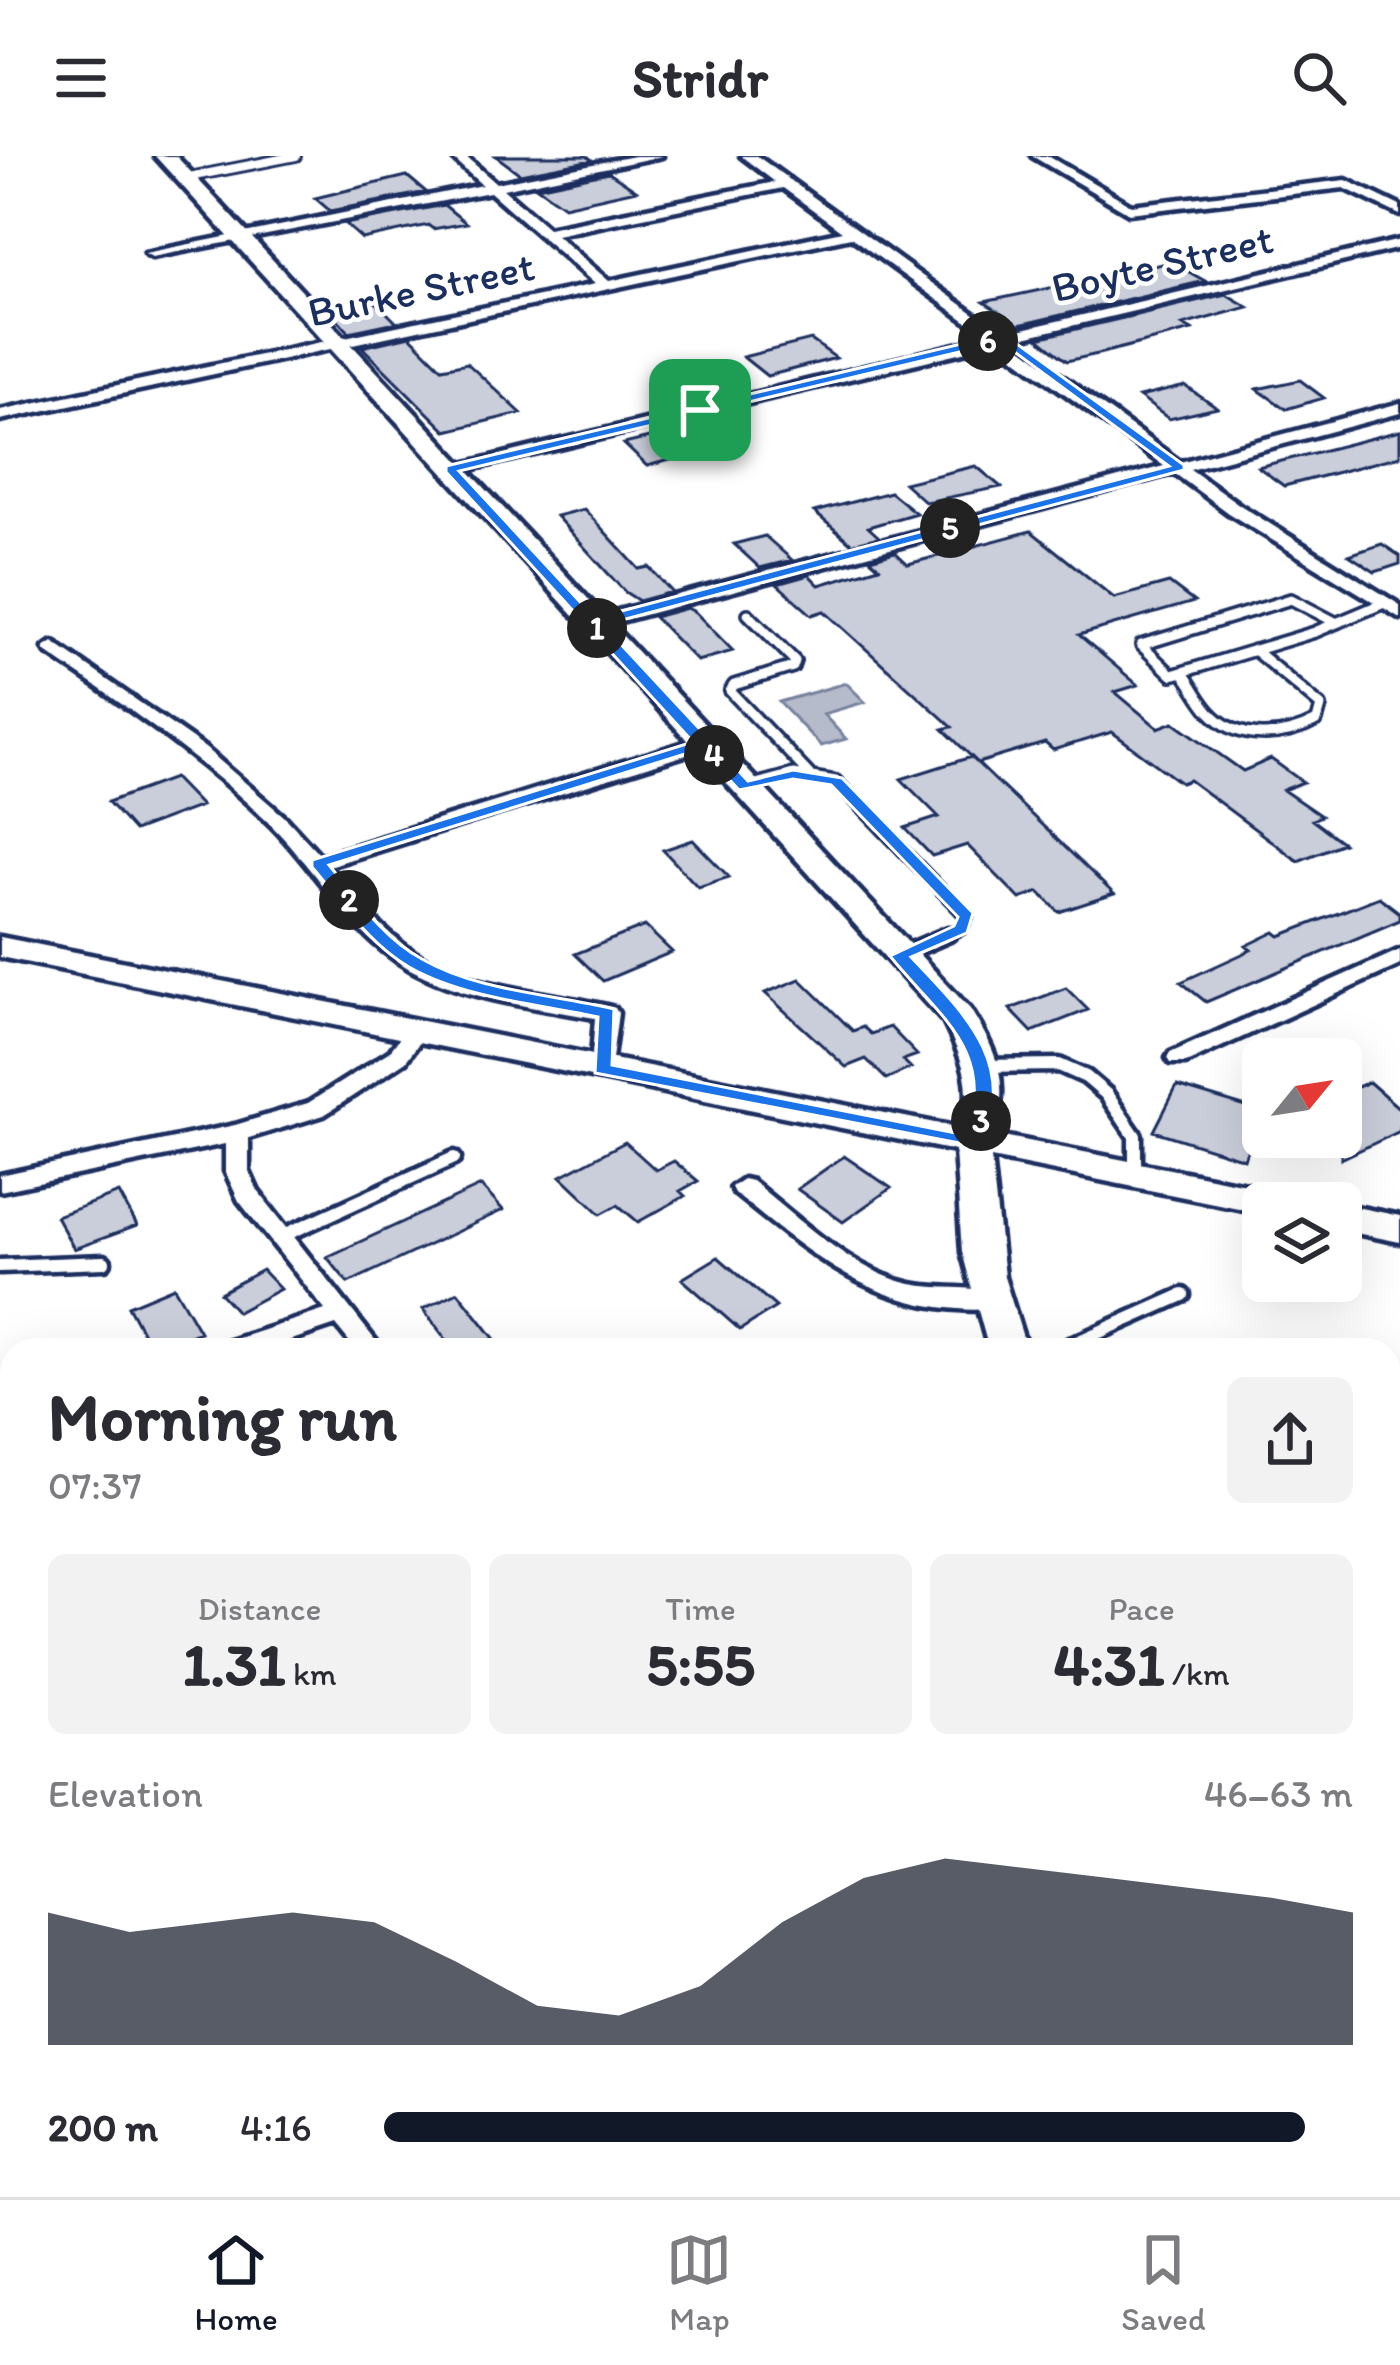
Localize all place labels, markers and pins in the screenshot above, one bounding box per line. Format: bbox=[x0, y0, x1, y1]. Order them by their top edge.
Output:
pin: 6 bbox=[958, 311, 1018, 371]
pin bbox=[649, 359, 751, 461]
pin: 5 bbox=[920, 498, 980, 558]
pin: 1 bbox=[567, 598, 627, 658]
pin: 4 bbox=[684, 725, 744, 785]
pin: 2 bbox=[319, 870, 379, 930]
pin: 3 bbox=[951, 1091, 1011, 1151]

